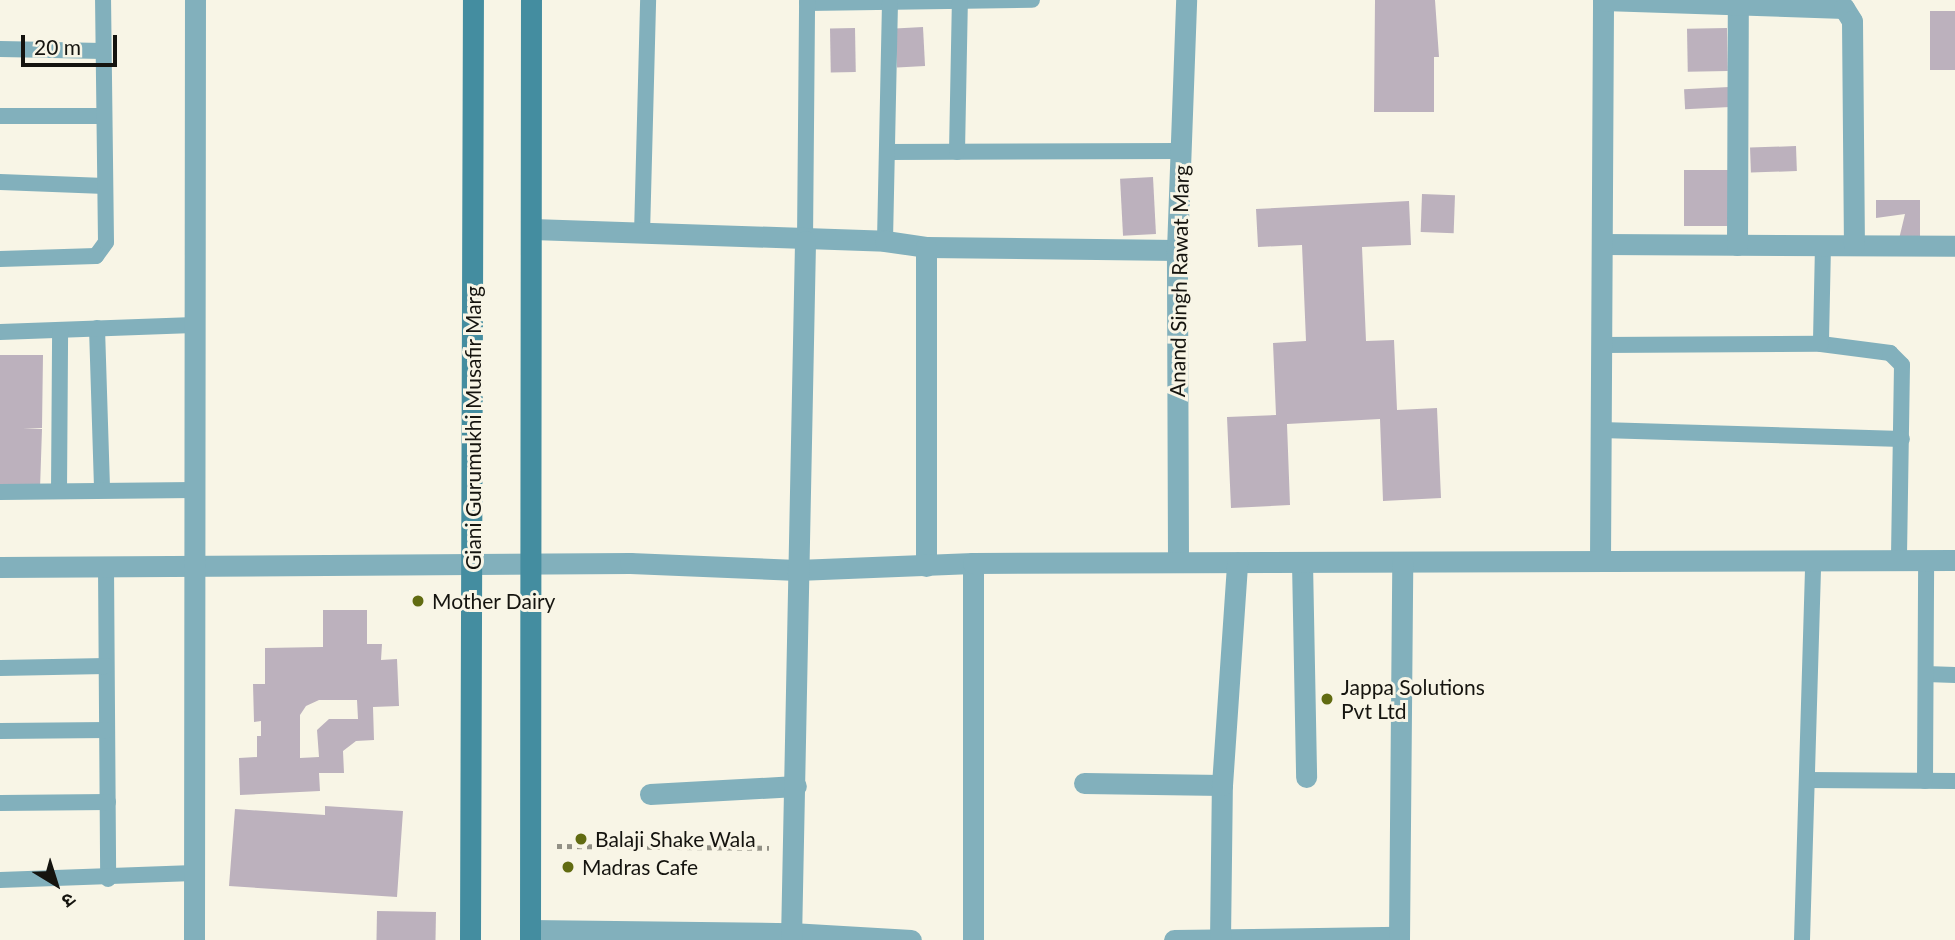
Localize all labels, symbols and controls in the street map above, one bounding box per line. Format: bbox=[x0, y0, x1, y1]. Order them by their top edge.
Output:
scale bar bbox=[24, 21, 121, 65]
text: 20 m bbox=[34, 34, 81, 59]
street label: Anand Singh Rawat Marg bbox=[1164, 165, 1194, 397]
street label: Giani Gurumukhi Musafir Marg bbox=[460, 286, 486, 570]
place label: Mother Dairy bbox=[432, 588, 556, 614]
marker: Mother Dairy bbox=[410, 593, 426, 609]
place label: Jappa Solutions Pvt Ltd bbox=[1341, 674, 1485, 724]
marker: Jappa Solutions Pvt Ltd bbox=[1319, 691, 1335, 707]
place label: Balaji Shake Wala bbox=[595, 826, 756, 852]
marker: Balaji Shake Wala bbox=[573, 831, 589, 847]
north arrow bbox=[21, 849, 91, 919]
place label: Madras Cafe bbox=[582, 854, 698, 880]
marker: Madras Cafe bbox=[560, 859, 576, 875]
text: उ bbox=[58, 888, 81, 913]

